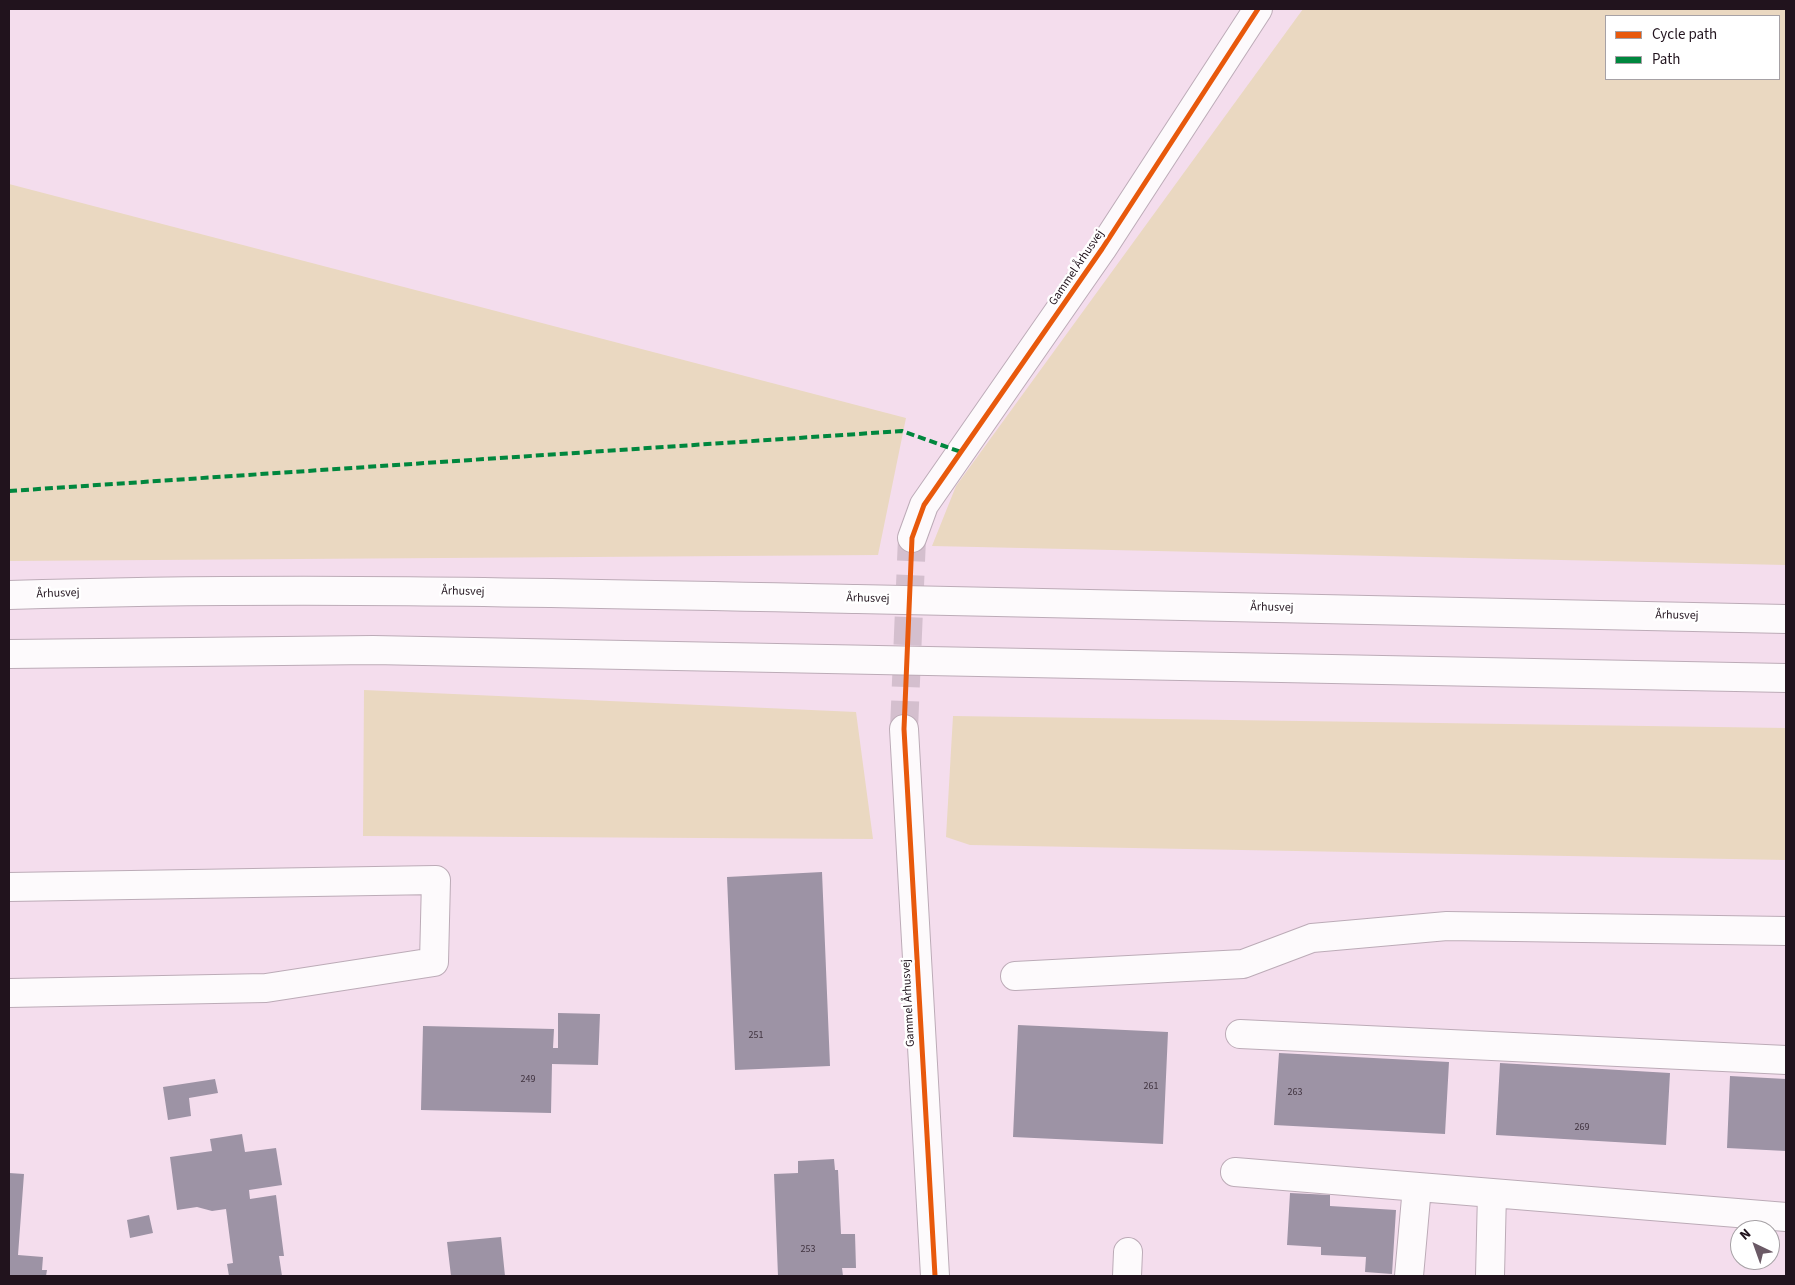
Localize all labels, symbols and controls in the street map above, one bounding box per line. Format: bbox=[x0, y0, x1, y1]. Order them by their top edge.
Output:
legend bbox=[1605, 15, 1780, 80]
text: Cycle path bbox=[1652, 24, 1717, 45]
text: Path bbox=[1652, 49, 1680, 70]
street label: Gammel Århusvej bbox=[1046, 227, 1108, 309]
street label: Århusvej bbox=[441, 584, 485, 600]
street label: Århusvej bbox=[36, 586, 80, 602]
street label: Århusvej bbox=[846, 591, 890, 607]
street label: Århusvej bbox=[1250, 600, 1294, 616]
street label: Århusvej bbox=[1655, 608, 1699, 624]
street label: Gammel Århusvej bbox=[900, 959, 918, 1047]
house number: 251 bbox=[749, 1030, 763, 1042]
house number: 249 bbox=[521, 1074, 535, 1086]
house number: 261 bbox=[1144, 1081, 1158, 1093]
house number: 263 bbox=[1288, 1087, 1302, 1099]
house number: 269 bbox=[1575, 1122, 1589, 1134]
north arrow bbox=[1730, 1220, 1780, 1270]
text: N bbox=[1735, 1224, 1756, 1245]
house number: 253 bbox=[801, 1244, 815, 1256]

